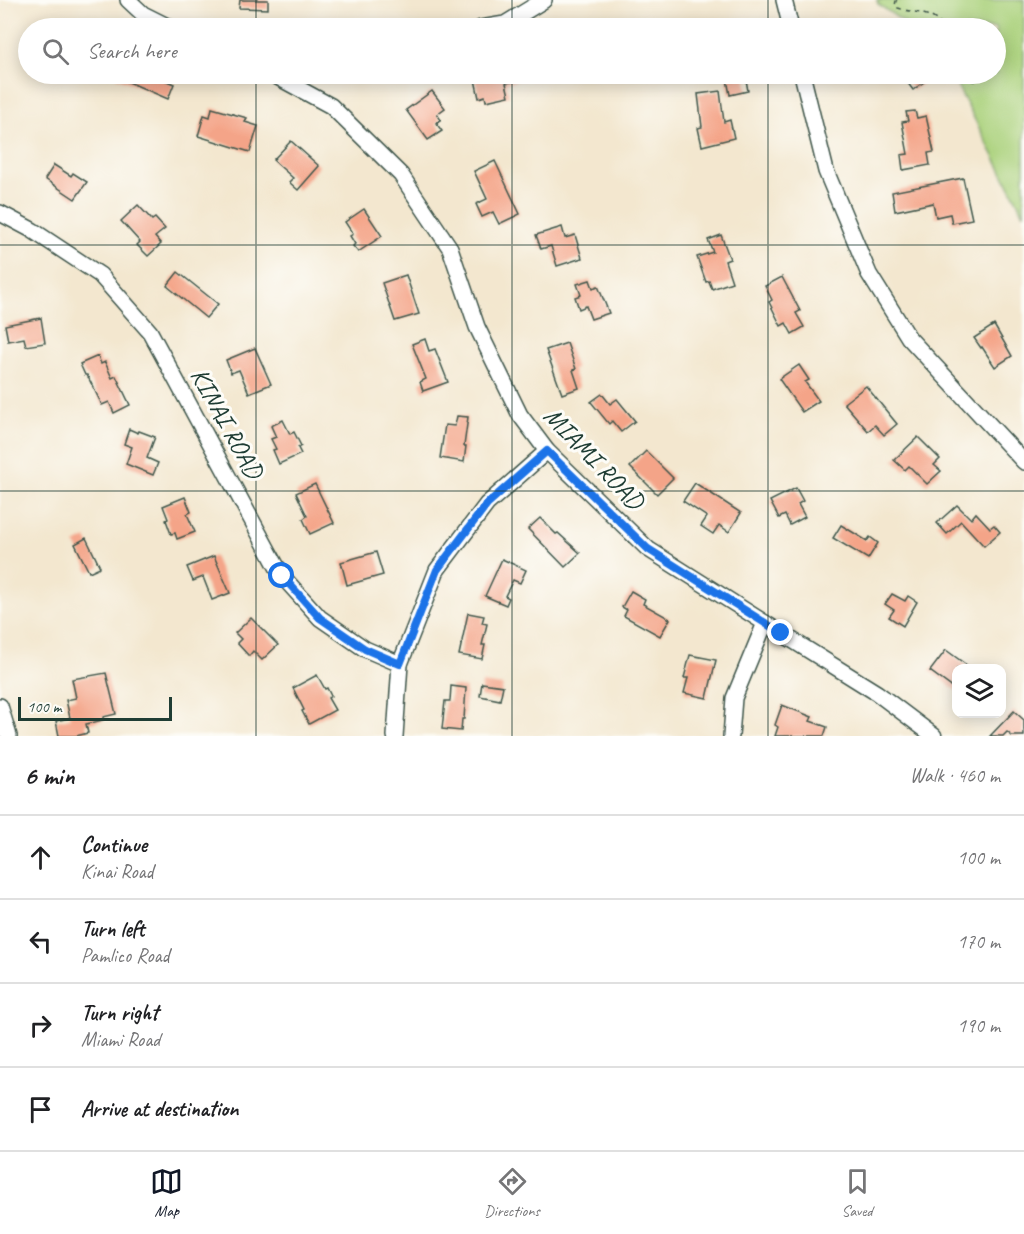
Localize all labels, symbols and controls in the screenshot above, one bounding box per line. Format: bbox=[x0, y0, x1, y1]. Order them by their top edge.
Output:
search box bbox=[18, 18, 1006, 84]
icon: search bbox=[39, 35, 72, 68]
text: Search here bbox=[87, 37, 177, 65]
street label: KINAI ROAD bbox=[183, 362, 272, 486]
street label: MIAMI ROAD bbox=[537, 400, 653, 518]
route start bbox=[268, 562, 294, 588]
route end bbox=[767, 619, 793, 645]
map controls bbox=[952, 664, 1006, 718]
button: layers bbox=[952, 664, 1006, 718]
scale bar bbox=[18, 694, 172, 722]
text: 100 m bbox=[27, 697, 61, 717]
text: 6 min bbox=[24, 759, 74, 792]
text: Walk · 460 m bbox=[910, 763, 1000, 788]
text: Continue bbox=[81, 831, 147, 859]
icon: ahead bbox=[24, 841, 57, 874]
text: 100 m bbox=[957, 845, 1000, 870]
text: Kinai Road bbox=[81, 859, 153, 884]
text: Turn left bbox=[81, 915, 145, 943]
icon: left bbox=[24, 925, 57, 958]
text: 170 m bbox=[957, 929, 1000, 954]
text: Pamlico Road bbox=[81, 943, 169, 968]
text: Turn right bbox=[81, 999, 158, 1027]
icon: right bbox=[24, 1009, 57, 1042]
text: 190 m bbox=[957, 1013, 1000, 1038]
text: Miami Road bbox=[81, 1027, 160, 1052]
icon: arrive bbox=[24, 1093, 57, 1126]
text: Arrive at destination bbox=[81, 1095, 238, 1123]
tab: Map bbox=[150, 1165, 183, 1221]
tab: Directions bbox=[484, 1165, 540, 1221]
tab: Saved bbox=[841, 1165, 874, 1221]

